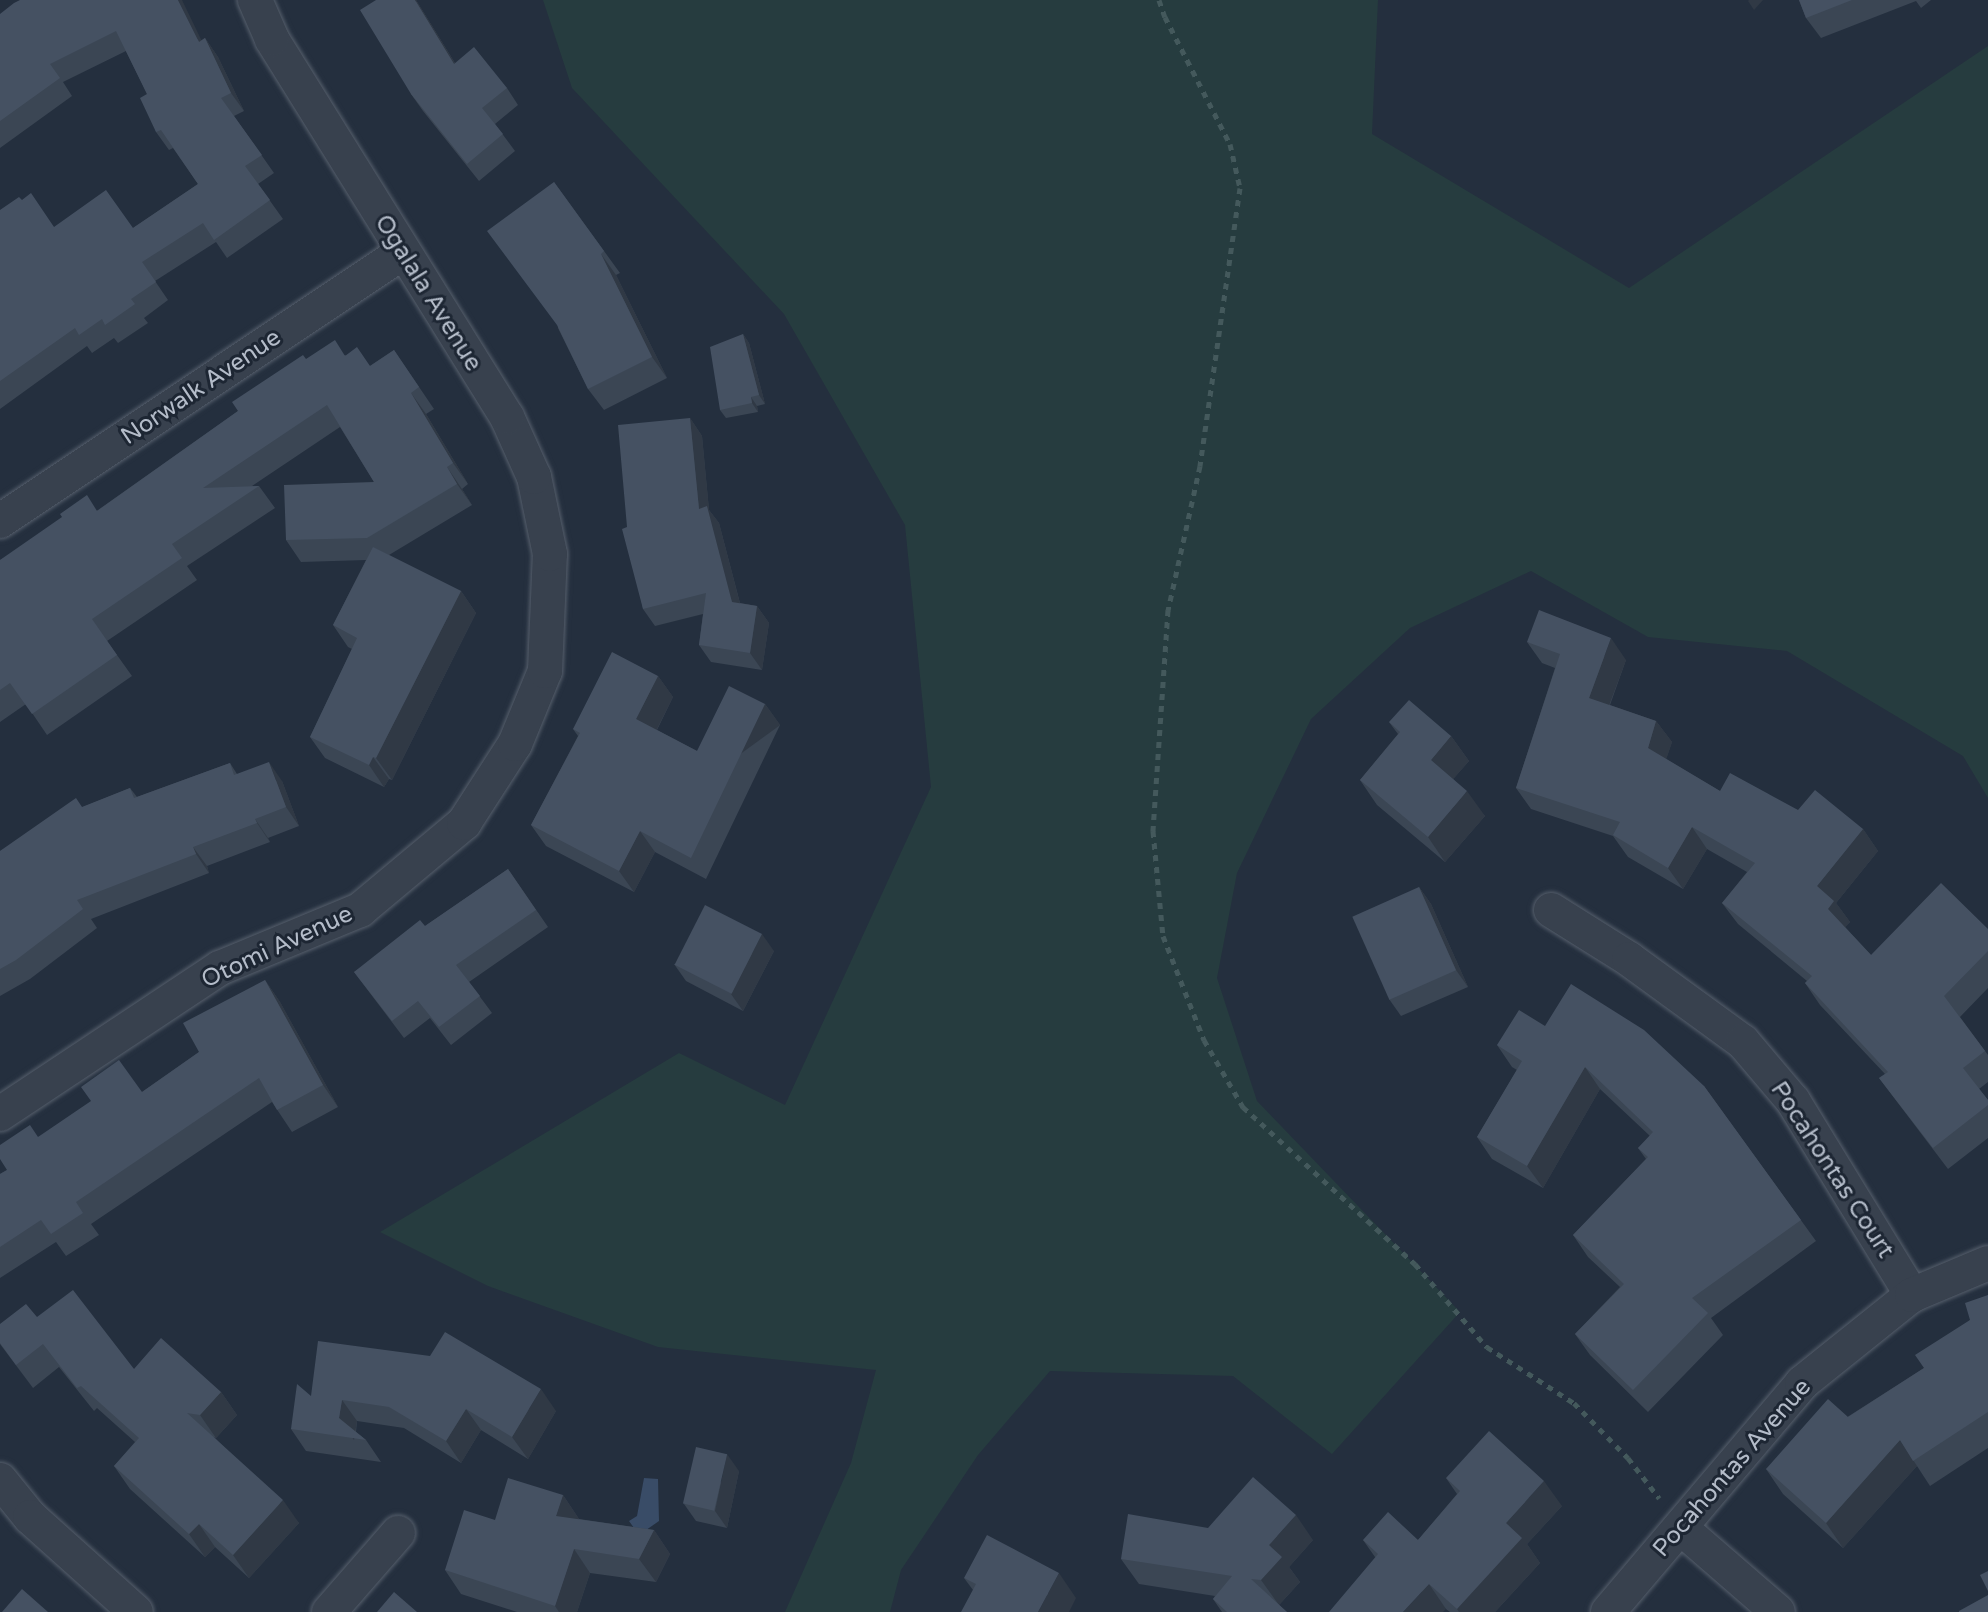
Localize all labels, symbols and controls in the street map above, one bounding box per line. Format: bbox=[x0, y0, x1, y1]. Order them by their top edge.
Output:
street label: Ogalala Avenue bbox=[368, 210, 488, 376]
street label: Norwalk Avenue bbox=[116, 323, 286, 451]
street label: Otomi Avenue bbox=[197, 899, 357, 995]
street label: Pocahontas Court bbox=[1764, 1076, 1900, 1264]
street label: Pocahontas Avenue bbox=[1647, 1373, 1817, 1563]

